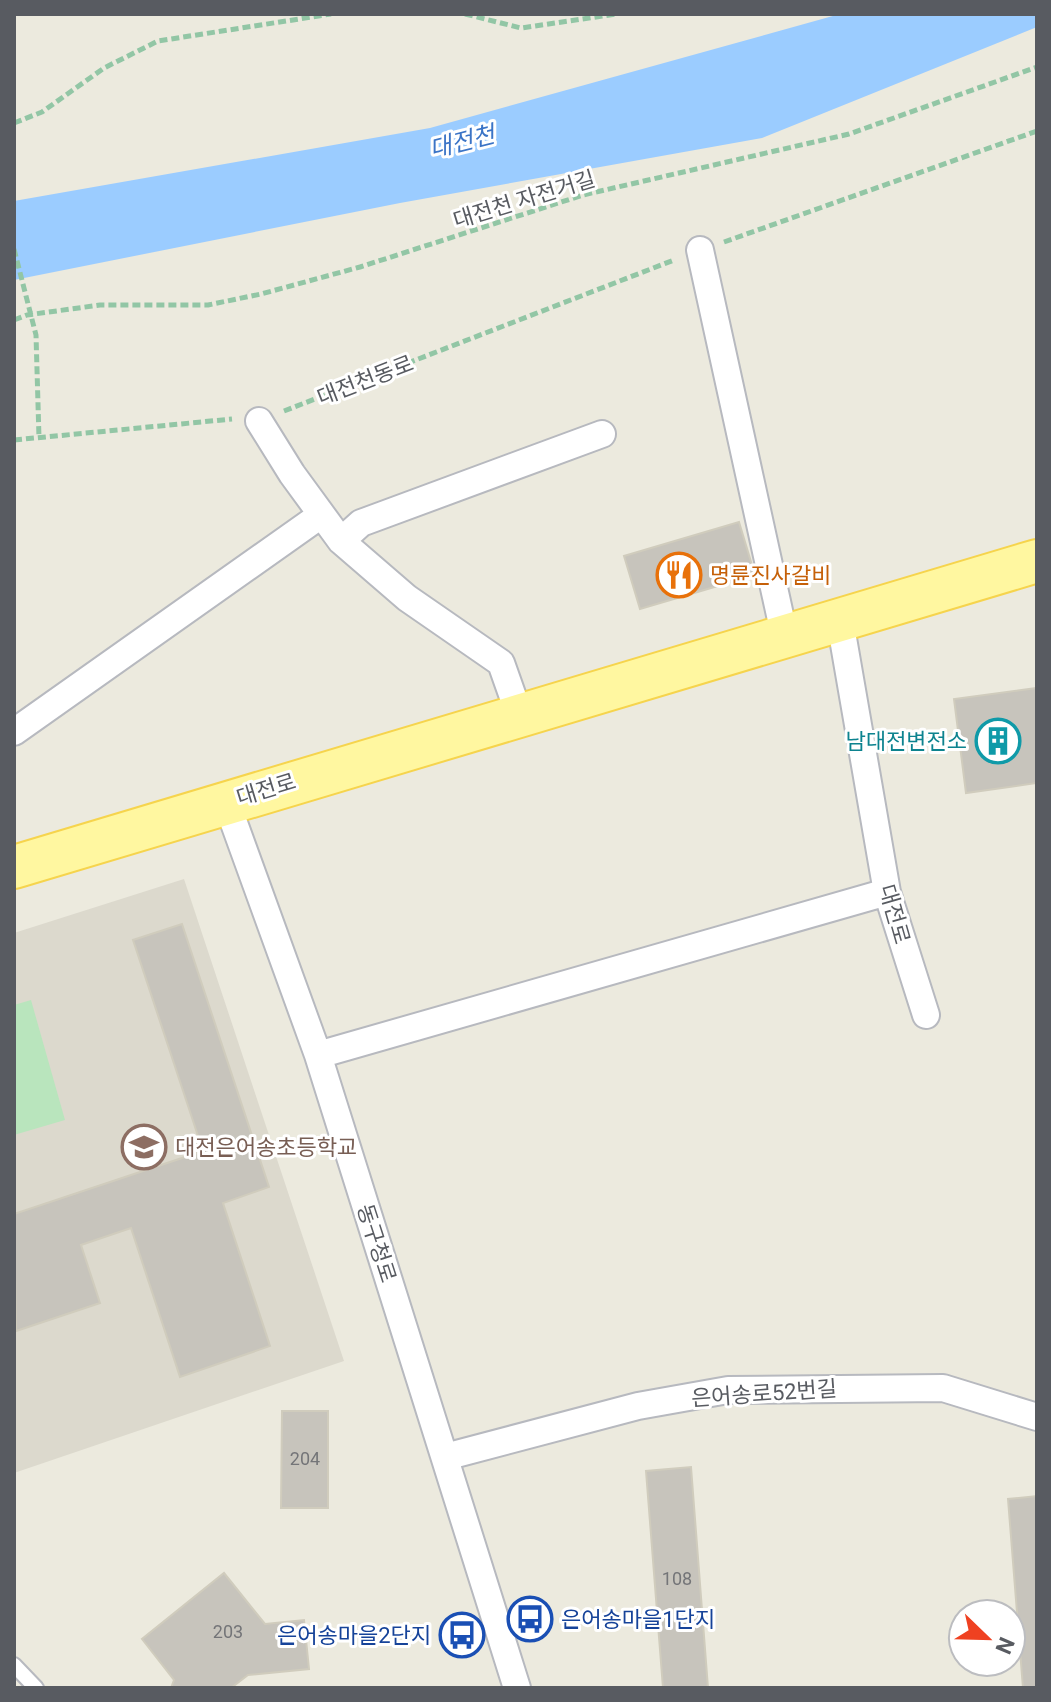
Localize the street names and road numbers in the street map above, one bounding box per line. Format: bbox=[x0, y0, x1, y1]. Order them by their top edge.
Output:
street label: 대전천 자전거길 bbox=[450, 166, 598, 233]
street label: 대전천동로 bbox=[313, 351, 417, 410]
street label: 대전로 bbox=[233, 769, 299, 810]
street label: 대전로 bbox=[874, 882, 915, 947]
street label: 동구청로 bbox=[352, 1201, 401, 1286]
street label: 은어송로52번길 bbox=[690, 1376, 838, 1411]

